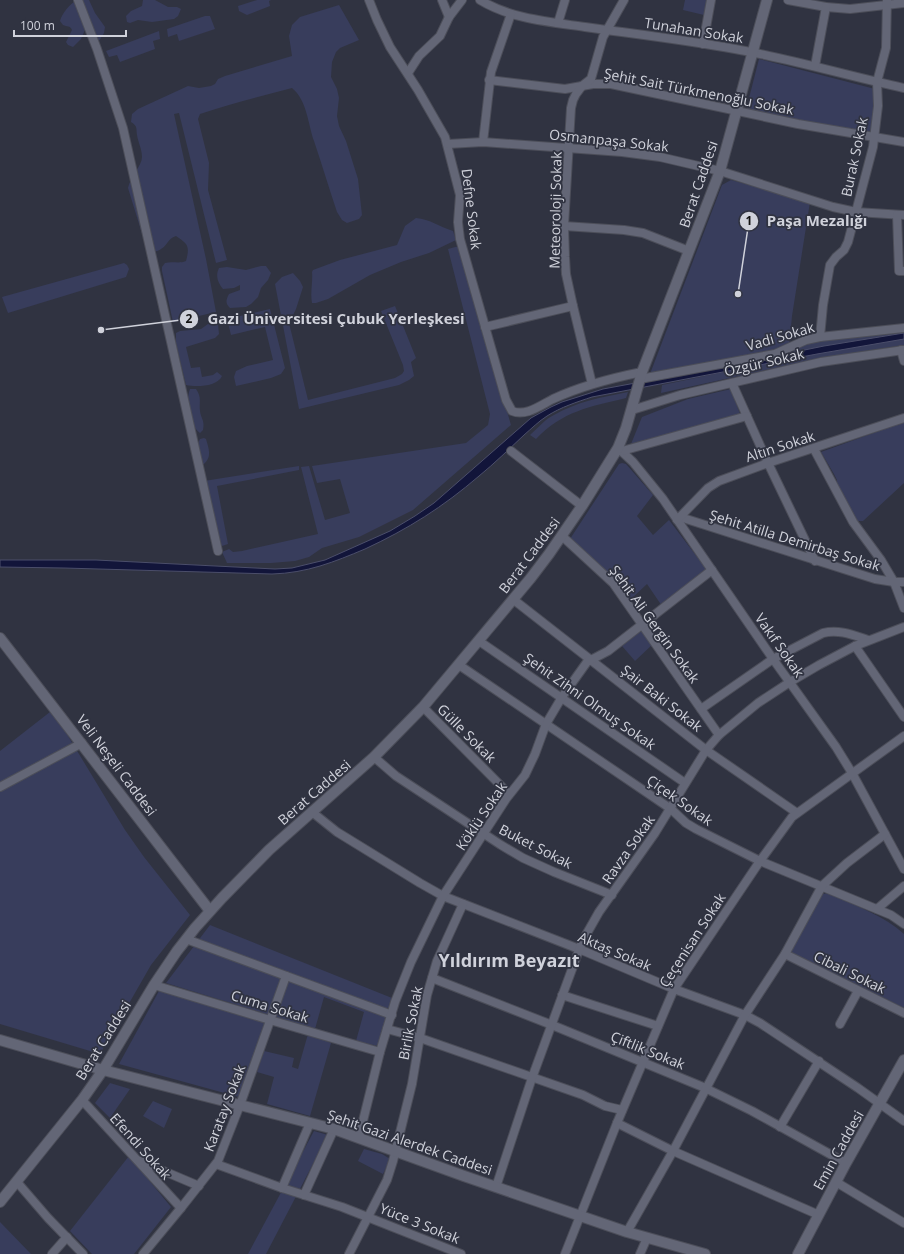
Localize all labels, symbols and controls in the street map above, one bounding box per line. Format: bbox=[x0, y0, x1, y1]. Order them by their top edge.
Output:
scale bar bbox=[14, 12, 126, 38]
street label: Tunahan Sokak bbox=[643, 13, 745, 47]
text: 100 m bbox=[20, 17, 55, 34]
street label: Şehit Sait Türkmenoğlu Sokak bbox=[602, 63, 796, 119]
street label: Burak Sokak bbox=[836, 115, 872, 198]
street label: Osmanpaşa Sokak bbox=[548, 124, 670, 156]
street label: Berat Caddesi bbox=[674, 138, 722, 230]
street label: Meteoroloji Sokak bbox=[544, 151, 566, 269]
street label: Defne Sokak bbox=[458, 167, 486, 251]
callout: Paşa Mezalığı bbox=[739, 207, 875, 234]
text: Paşa Mezalığı bbox=[767, 210, 867, 230]
text: 1 bbox=[746, 212, 752, 229]
callout: Gazi Üniversitesi Çubuk Yerleşkesi bbox=[179, 306, 472, 333]
text: Gazi Üniversitesi Çubuk Yerleşkesi bbox=[207, 308, 465, 328]
text: 2 bbox=[186, 310, 193, 327]
street label: Vadi Sokak bbox=[744, 317, 817, 355]
street label: Özgür Sokak bbox=[722, 343, 807, 380]
street label: Altın Sokak bbox=[743, 426, 818, 466]
street label: Şehit Atilla Demirbaş Sokak bbox=[707, 505, 883, 575]
street label: Berat Caddesi bbox=[494, 513, 564, 597]
street label: Şehit Ali Gergin Sokak bbox=[606, 561, 705, 687]
street label: Vakıf Sokak bbox=[751, 609, 809, 681]
street label: Şehit Zihni Olmuş Sokak bbox=[520, 648, 660, 754]
street label: Şair Baki Sokak bbox=[617, 660, 707, 736]
street label: Gülle Sokak bbox=[433, 699, 501, 767]
street label: Veli Neşeli Caddesi bbox=[73, 710, 161, 820]
street label: Berat Caddesi bbox=[273, 755, 355, 829]
street label: Çiçek Sokak bbox=[643, 770, 717, 830]
street label: Köklü Sokak bbox=[451, 778, 511, 854]
street label: Ravza Sokak bbox=[597, 810, 659, 887]
street label: Buket Sokak bbox=[496, 819, 577, 873]
street label: Çeçenisan Sokak bbox=[654, 889, 730, 991]
street label: Aktaş Sokak bbox=[575, 927, 655, 975]
street label: Cibali Sokak bbox=[811, 946, 890, 998]
district label: Yıldırım Beyazıt bbox=[438, 948, 580, 972]
street label: Birlik Sokak bbox=[394, 984, 427, 1062]
street label: Cuma Sokak bbox=[229, 985, 312, 1027]
street label: Berat Caddesi bbox=[71, 996, 135, 1084]
street label: Çiftlik Sokak bbox=[608, 1026, 689, 1074]
street label: Karatay Sokak bbox=[199, 1061, 250, 1154]
street label: Şehit Gazi Alerdek Caddesi bbox=[325, 1105, 495, 1179]
street label: Emin Caddesi bbox=[808, 1107, 868, 1193]
street label: Efendi Sokak bbox=[106, 1109, 176, 1184]
street label: Yüce 3 Sokak bbox=[377, 1198, 463, 1248]

